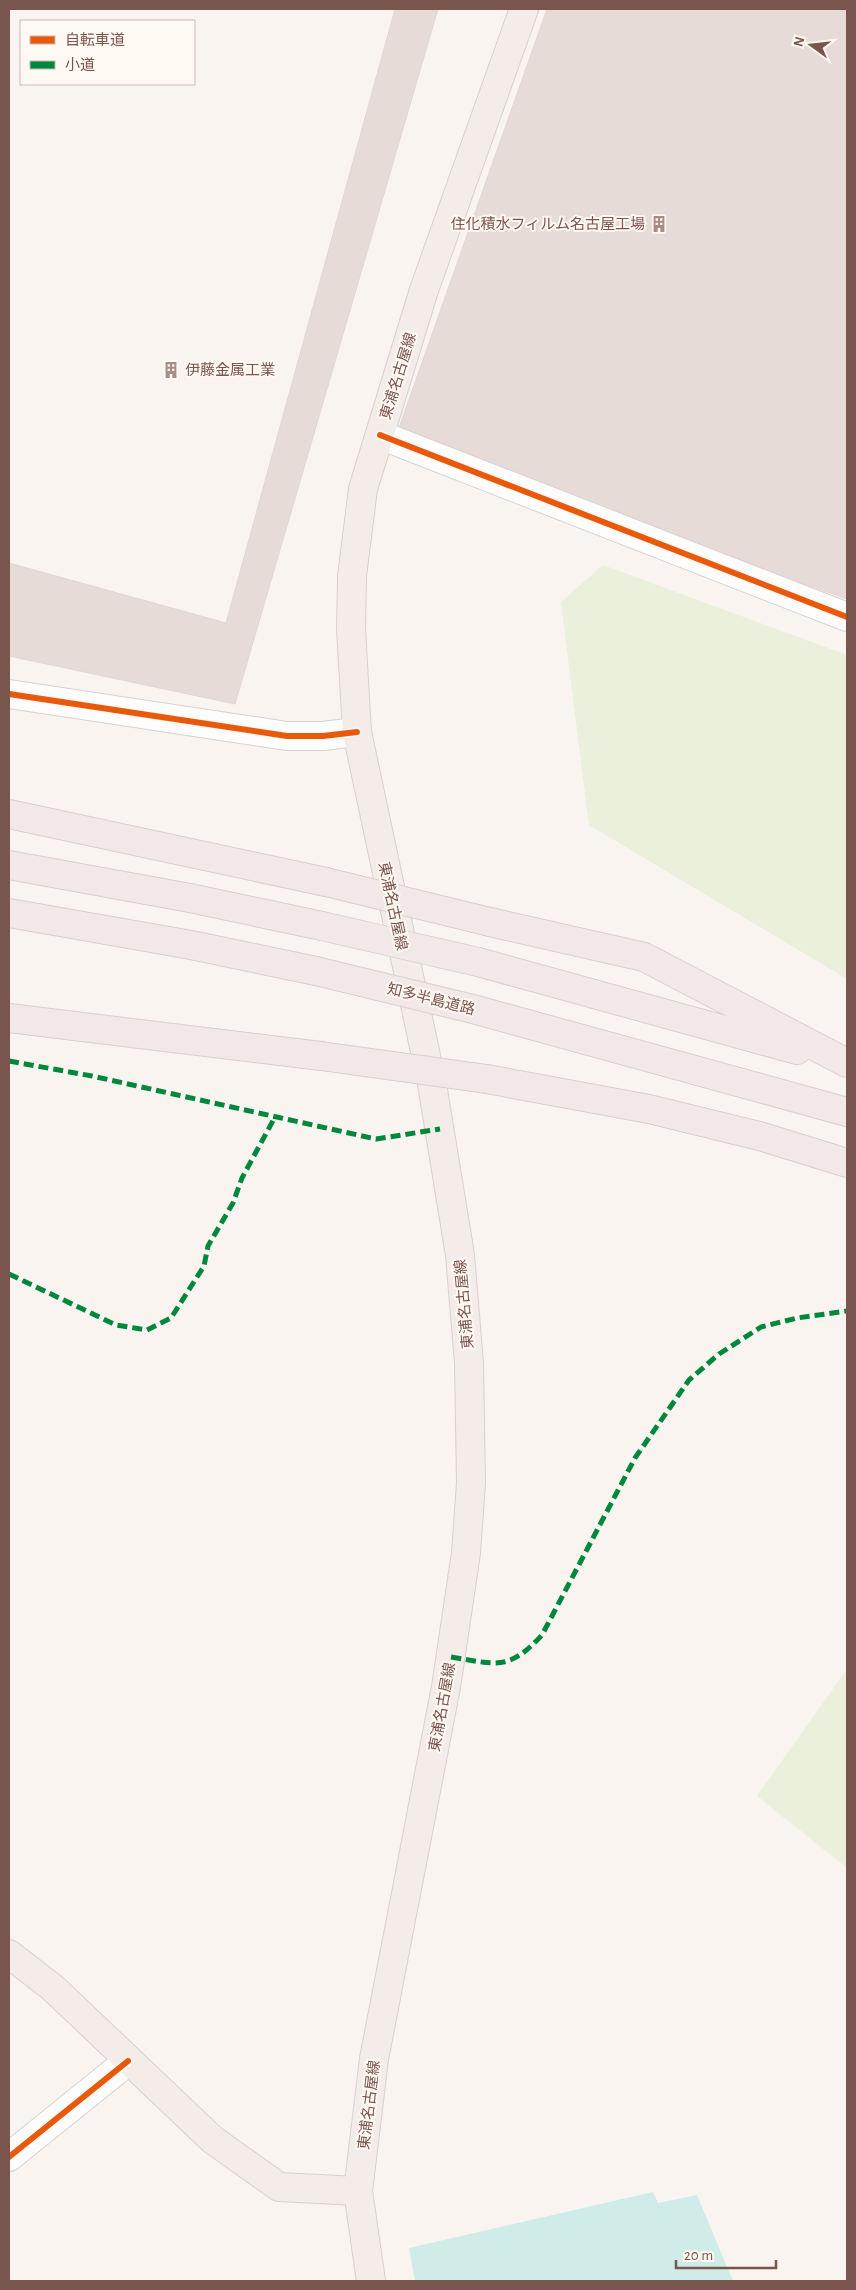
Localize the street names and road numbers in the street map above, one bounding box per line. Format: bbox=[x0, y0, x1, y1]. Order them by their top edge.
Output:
street label: 東浦名古屋線 bbox=[376, 330, 419, 421]
street label: 東浦名古屋線 bbox=[376, 860, 411, 952]
street label: 知多半島道路 bbox=[385, 980, 477, 1018]
street label: 東浦名古屋線 bbox=[451, 1258, 476, 1350]
street label: 東浦名古屋線 bbox=[425, 1661, 458, 1753]
street label: 東浦名古屋線 bbox=[355, 2059, 382, 2151]

